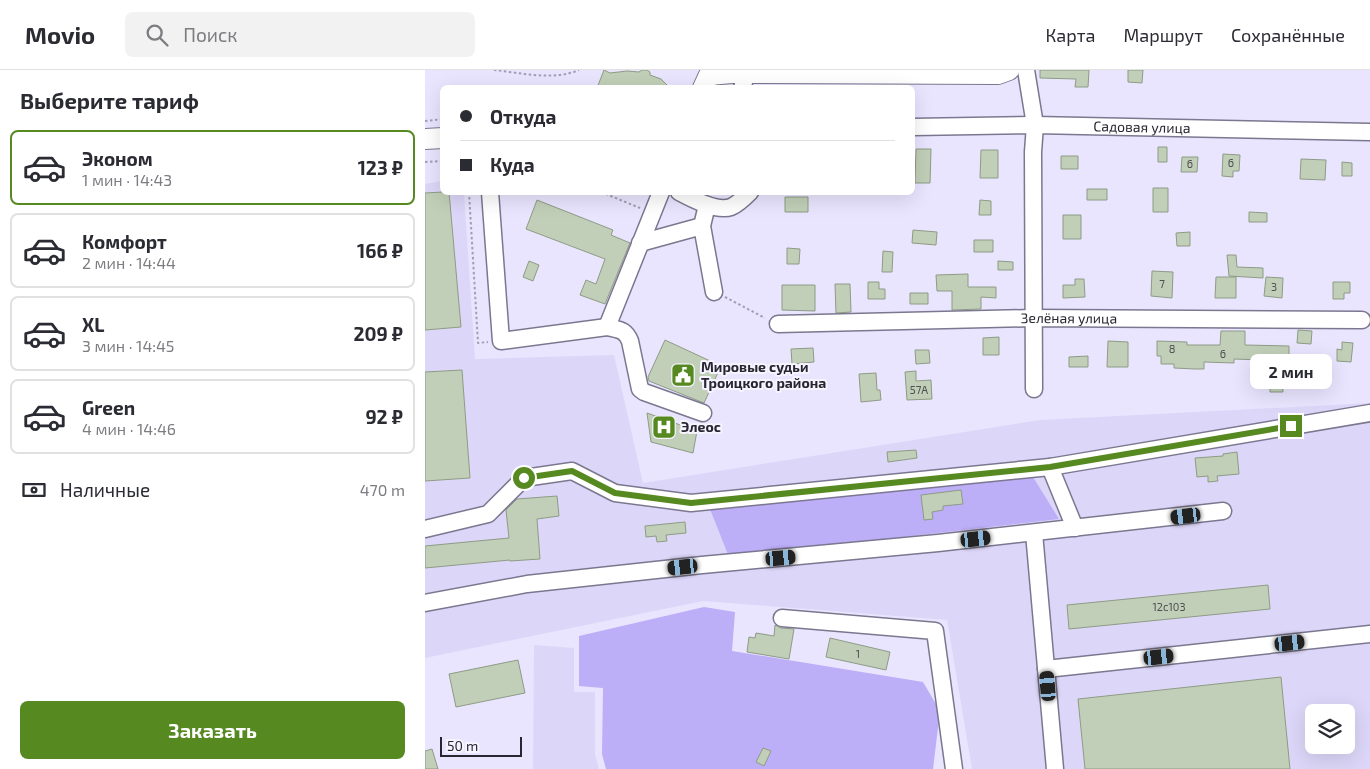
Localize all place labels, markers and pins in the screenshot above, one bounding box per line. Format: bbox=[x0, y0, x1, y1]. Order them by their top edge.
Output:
place label: Мировые судьи Троицкого района bbox=[701, 358, 826, 391]
public building icon: Мировые судьи Троицкого района bbox=[670, 362, 696, 388]
hospital icon: Элеос bbox=[651, 414, 677, 440]
place label: Элеос bbox=[681, 418, 721, 435]

